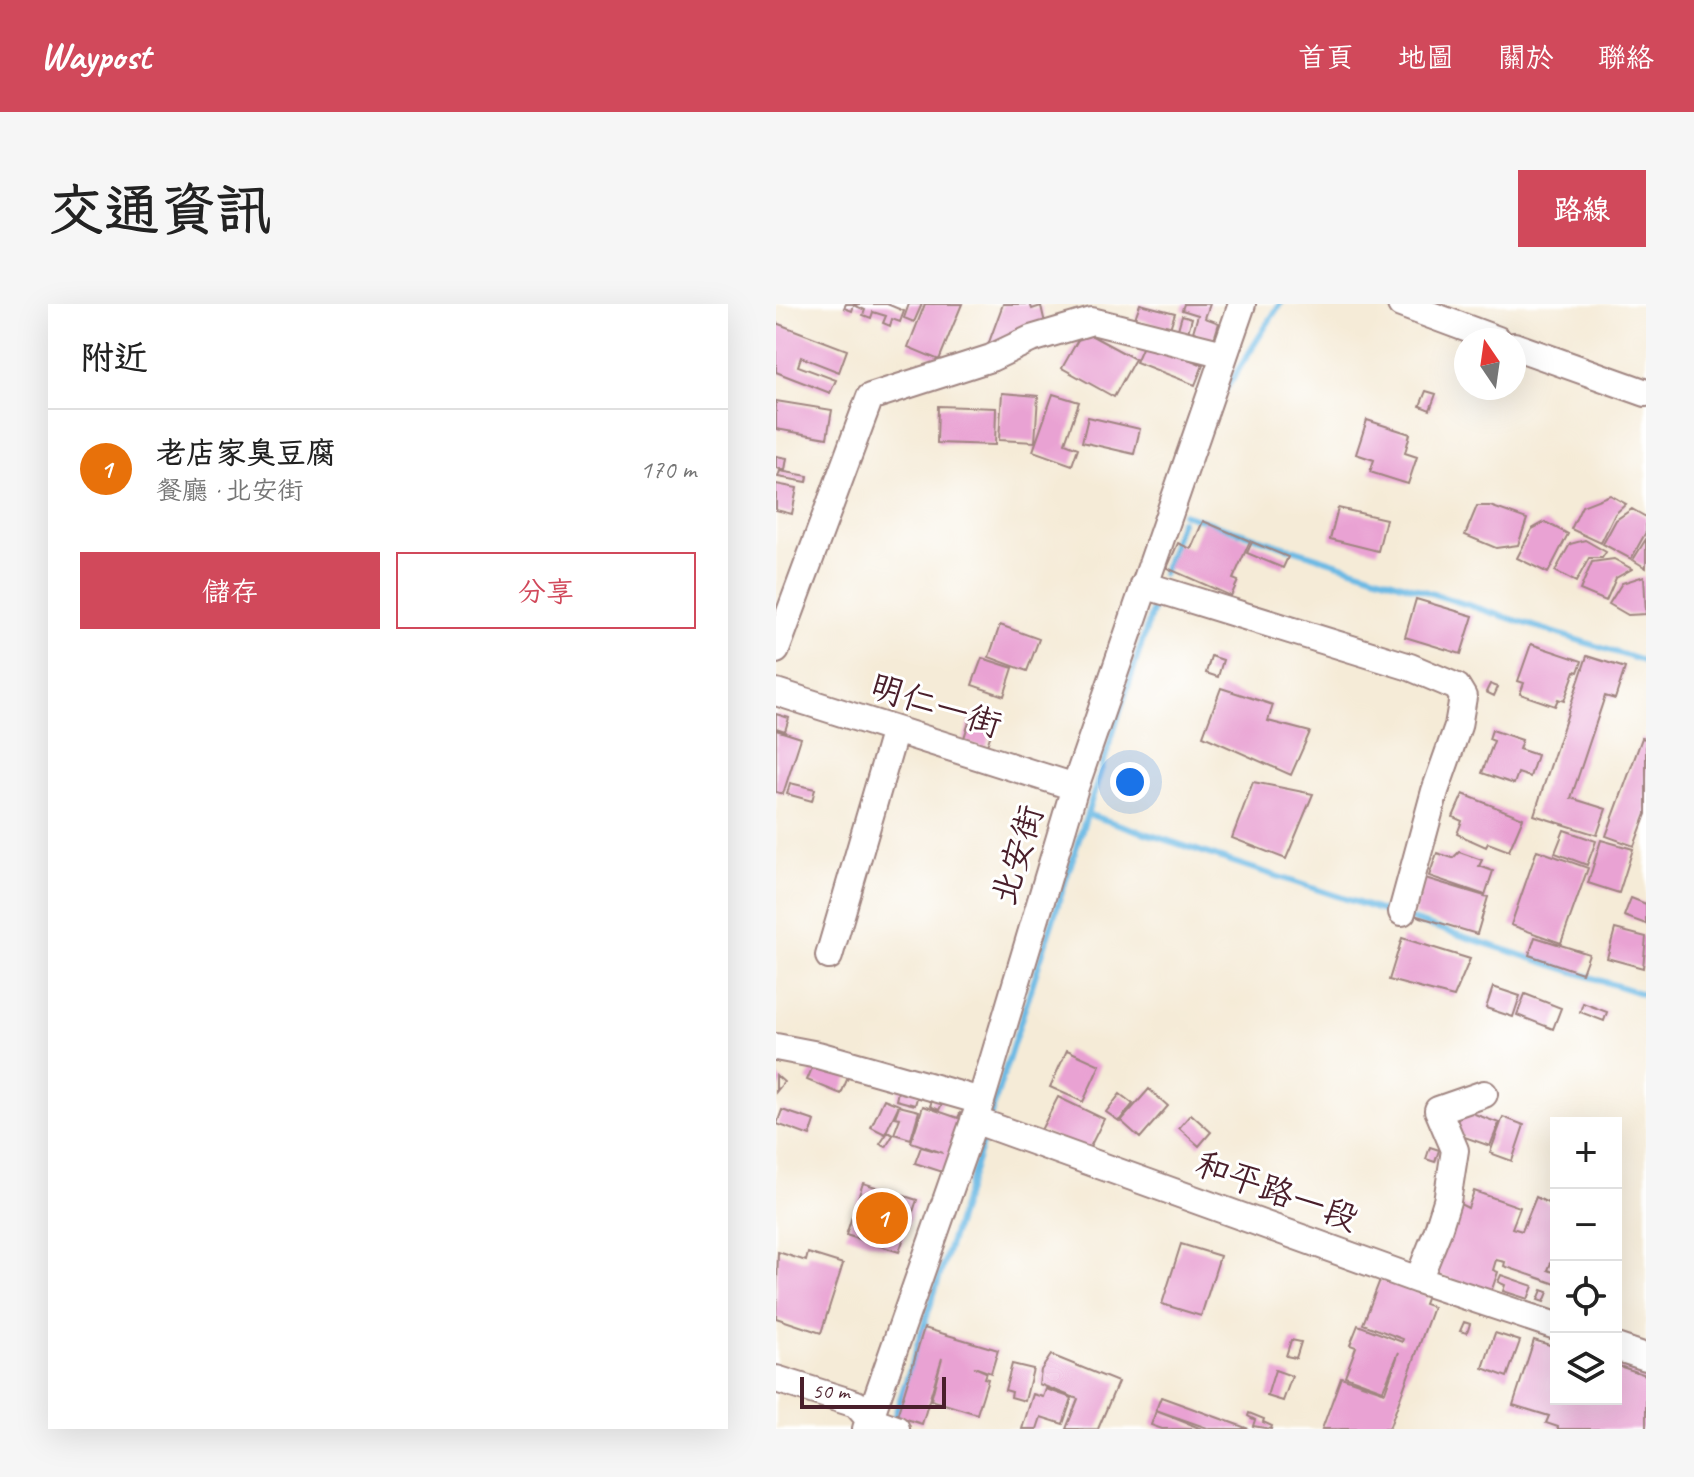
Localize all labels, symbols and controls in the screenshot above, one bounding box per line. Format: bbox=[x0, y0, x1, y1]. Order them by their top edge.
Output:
text: Waypost bbox=[40, 33, 151, 80]
text: 首頁 bbox=[1298, 40, 1354, 75]
text: 地圖 bbox=[1398, 40, 1454, 75]
text: 關於 bbox=[1498, 40, 1554, 75]
text: 聯絡 bbox=[1598, 40, 1654, 75]
button: 路線 bbox=[1518, 170, 1646, 247]
text: 交通資訊 bbox=[48, 175, 272, 246]
north arrow bbox=[1454, 328, 1526, 400]
text: 附近 bbox=[80, 336, 148, 379]
text: 老店家臭豆腐 bbox=[156, 434, 336, 472]
text: 1 bbox=[100, 453, 112, 486]
text: 170 m bbox=[640, 453, 696, 486]
text: 餐廳 · 北安街 bbox=[156, 474, 303, 507]
button: 儲存 bbox=[80, 552, 380, 629]
button: 分享 bbox=[396, 552, 696, 629]
street label: 明仁一街 bbox=[865, 664, 1007, 746]
your location bbox=[1110, 762, 1150, 802]
street label: 北安街 bbox=[982, 800, 1052, 910]
map controls bbox=[1550, 1117, 1622, 1405]
button: + bbox=[1550, 1117, 1622, 1189]
street label: 和平路一段 bbox=[1190, 1142, 1364, 1240]
pin: 1 bbox=[856, 1188, 908, 1248]
button: − bbox=[1550, 1189, 1622, 1261]
button: locate bbox=[1550, 1261, 1622, 1333]
button: layers bbox=[1550, 1333, 1622, 1405]
scale bar bbox=[800, 1373, 946, 1409]
text: 50 m bbox=[812, 1377, 849, 1405]

